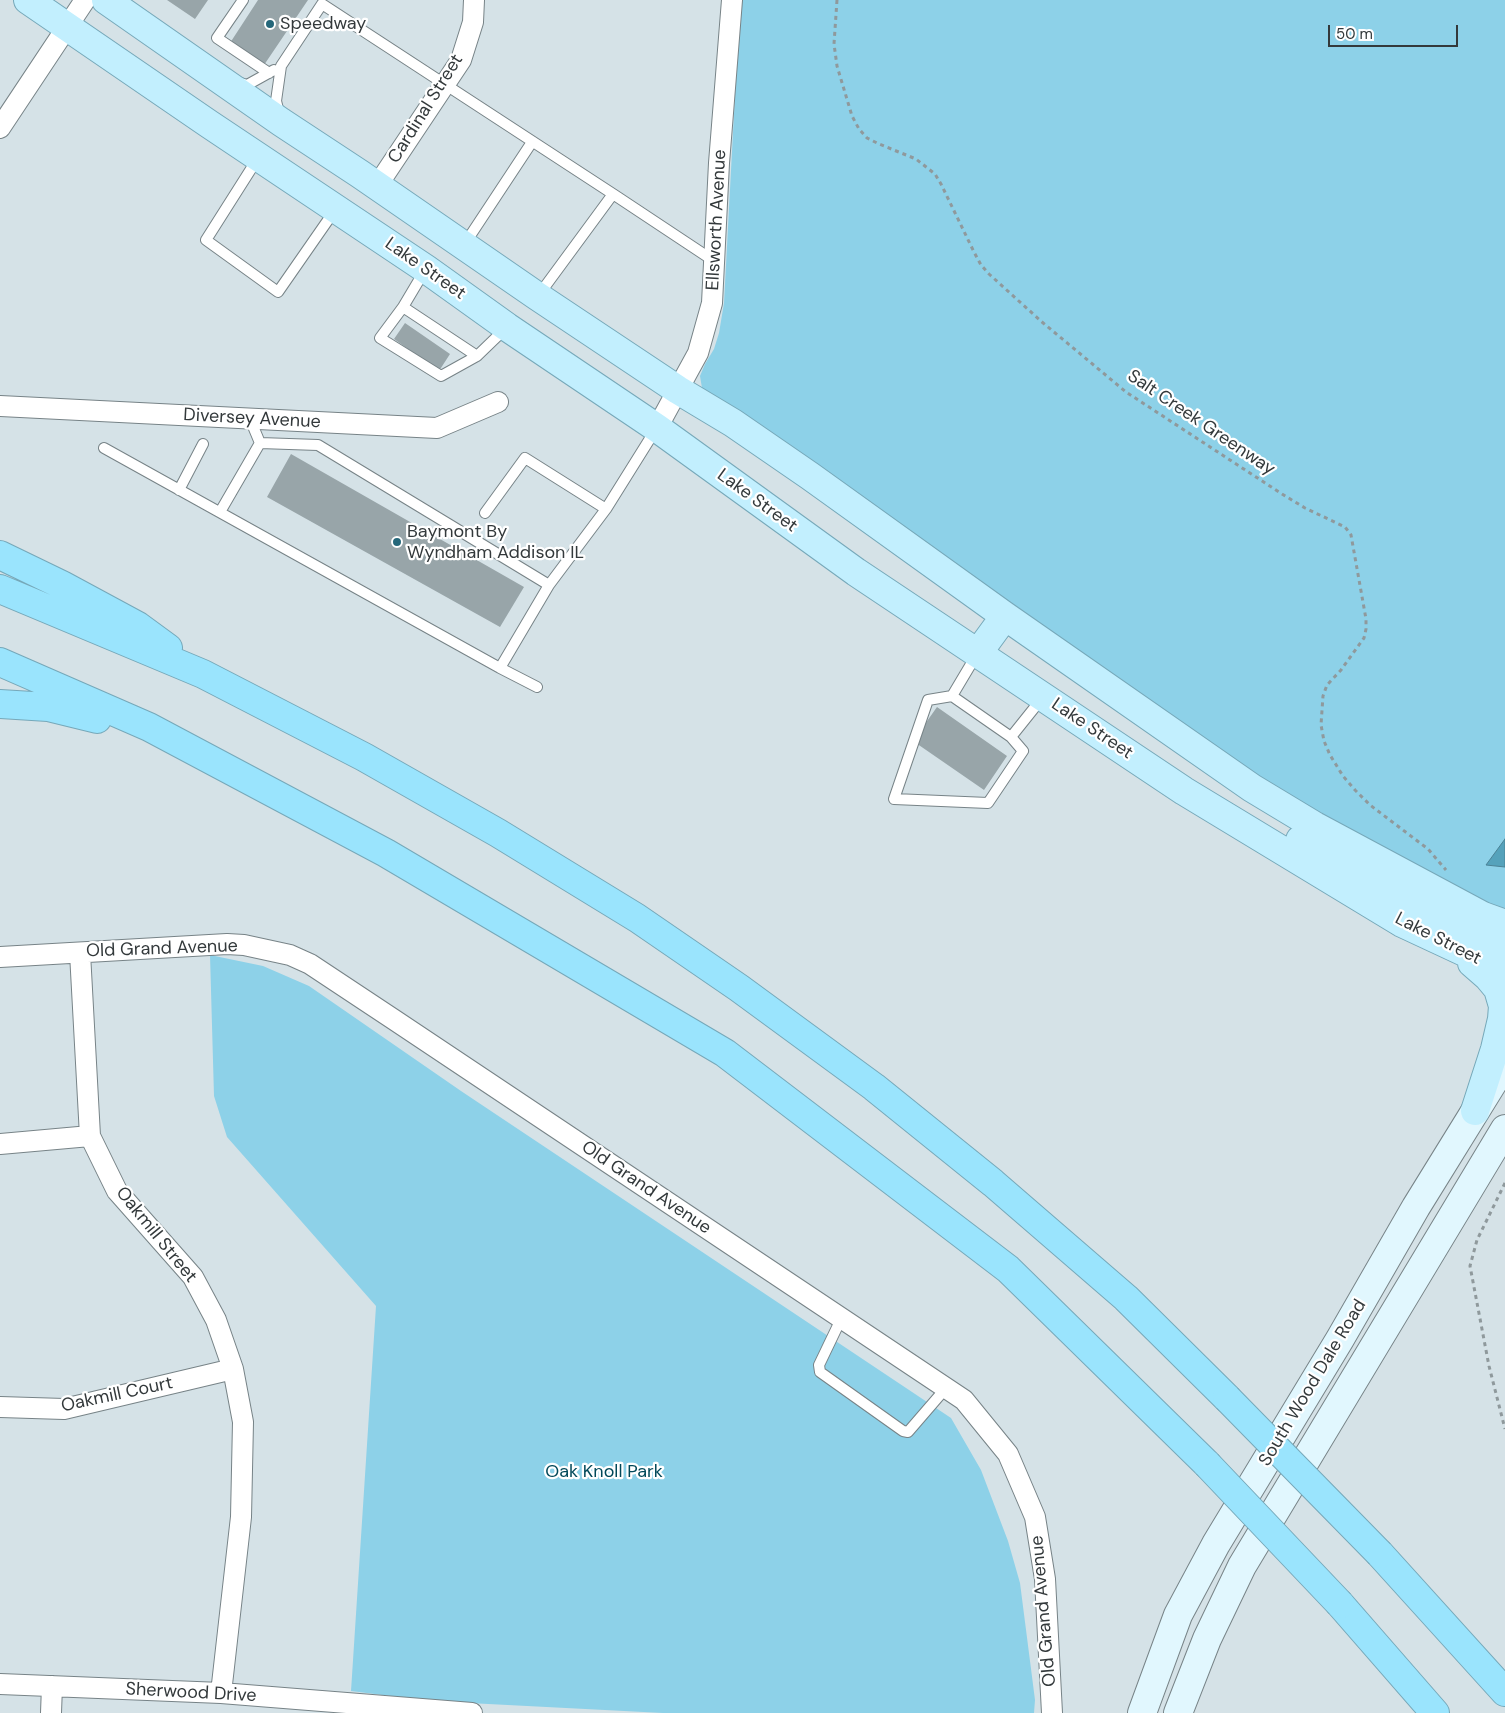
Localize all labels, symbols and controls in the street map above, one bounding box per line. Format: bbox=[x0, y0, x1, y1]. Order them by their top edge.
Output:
place label: Speedway bbox=[280, 13, 366, 35]
scale bar bbox=[1330, 15, 1460, 47]
marker: Speedway bbox=[264, 18, 276, 30]
text: 50 m bbox=[1336, 24, 1373, 44]
street label: Cardinal Street bbox=[384, 50, 468, 168]
street label: Ellsworth Avenue bbox=[703, 149, 731, 291]
street label: Lake Street bbox=[380, 233, 470, 305]
street label: Salt Creek Greenway bbox=[1123, 366, 1279, 480]
street label: Diversey Avenue bbox=[183, 405, 321, 433]
street label: Lake Street bbox=[713, 465, 801, 537]
place label: Baymont By Wyndham Addison IL bbox=[407, 521, 584, 564]
marker: Baymont By Wyndham Addison IL bbox=[391, 536, 403, 548]
street label: Lake Street bbox=[1047, 694, 1137, 764]
street label: Lake Street bbox=[1391, 908, 1485, 970]
street label: Old Grand Avenue bbox=[86, 936, 238, 962]
street label: Old Grand Avenue bbox=[577, 1137, 715, 1239]
street label: Oakmill Street bbox=[111, 1183, 201, 1287]
street label: South Wood Dale Road bbox=[1255, 1296, 1371, 1470]
street label: Oakmill Court bbox=[59, 1373, 175, 1417]
park label: Oak Knoll Park bbox=[545, 1461, 663, 1483]
street label: Old Grand Avenue bbox=[1027, 1535, 1061, 1687]
street label: Sherwood Drive bbox=[125, 1679, 257, 1707]

